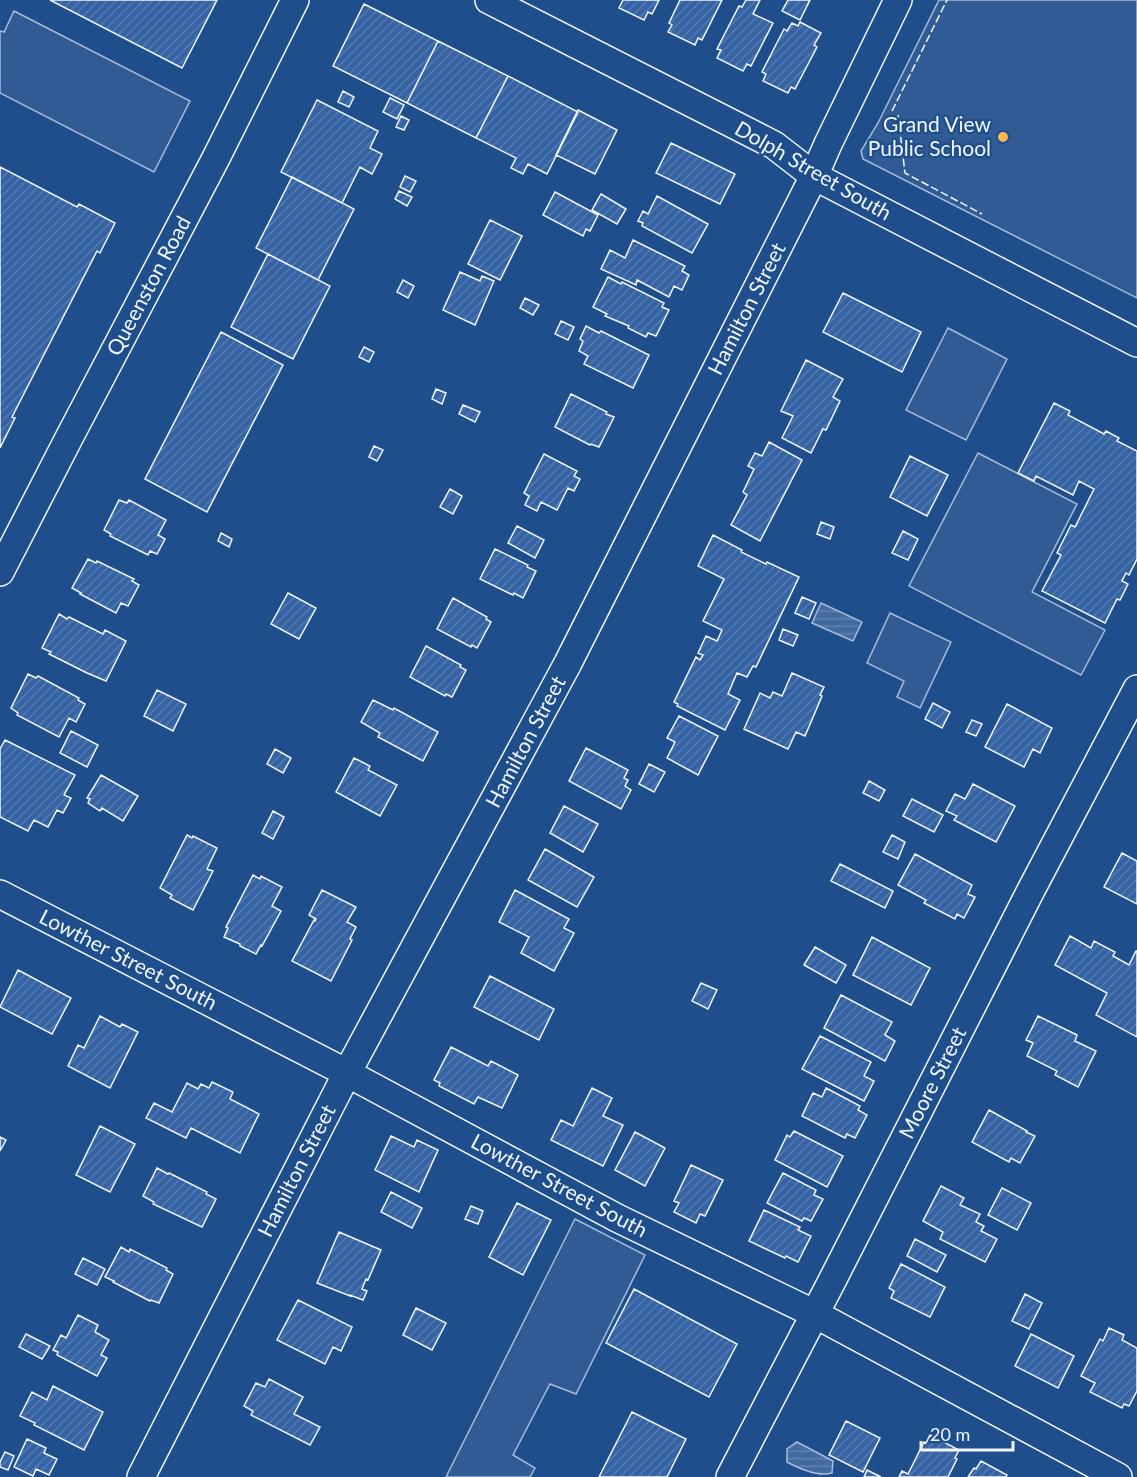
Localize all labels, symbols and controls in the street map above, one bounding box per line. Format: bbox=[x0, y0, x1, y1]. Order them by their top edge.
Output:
place label: Grand View Public School bbox=[868, 111, 992, 160]
street label: Dolph Street South bbox=[731, 115, 896, 225]
marker: Grand View Public School bbox=[996, 130, 1010, 144]
street label: Queenston Road bbox=[100, 211, 195, 359]
street label: Hamilton Street bbox=[702, 238, 790, 379]
street label: Hamilton Street bbox=[480, 671, 570, 811]
street label: Lowther Street South bbox=[36, 903, 222, 1014]
street label: Moore Street bbox=[893, 1022, 971, 1142]
street label: Hamilton Street bbox=[252, 1100, 340, 1241]
street label: Lowther Street South bbox=[467, 1128, 652, 1242]
scale bar bbox=[921, 1414, 1012, 1452]
text: 20 m bbox=[930, 1423, 970, 1445]

